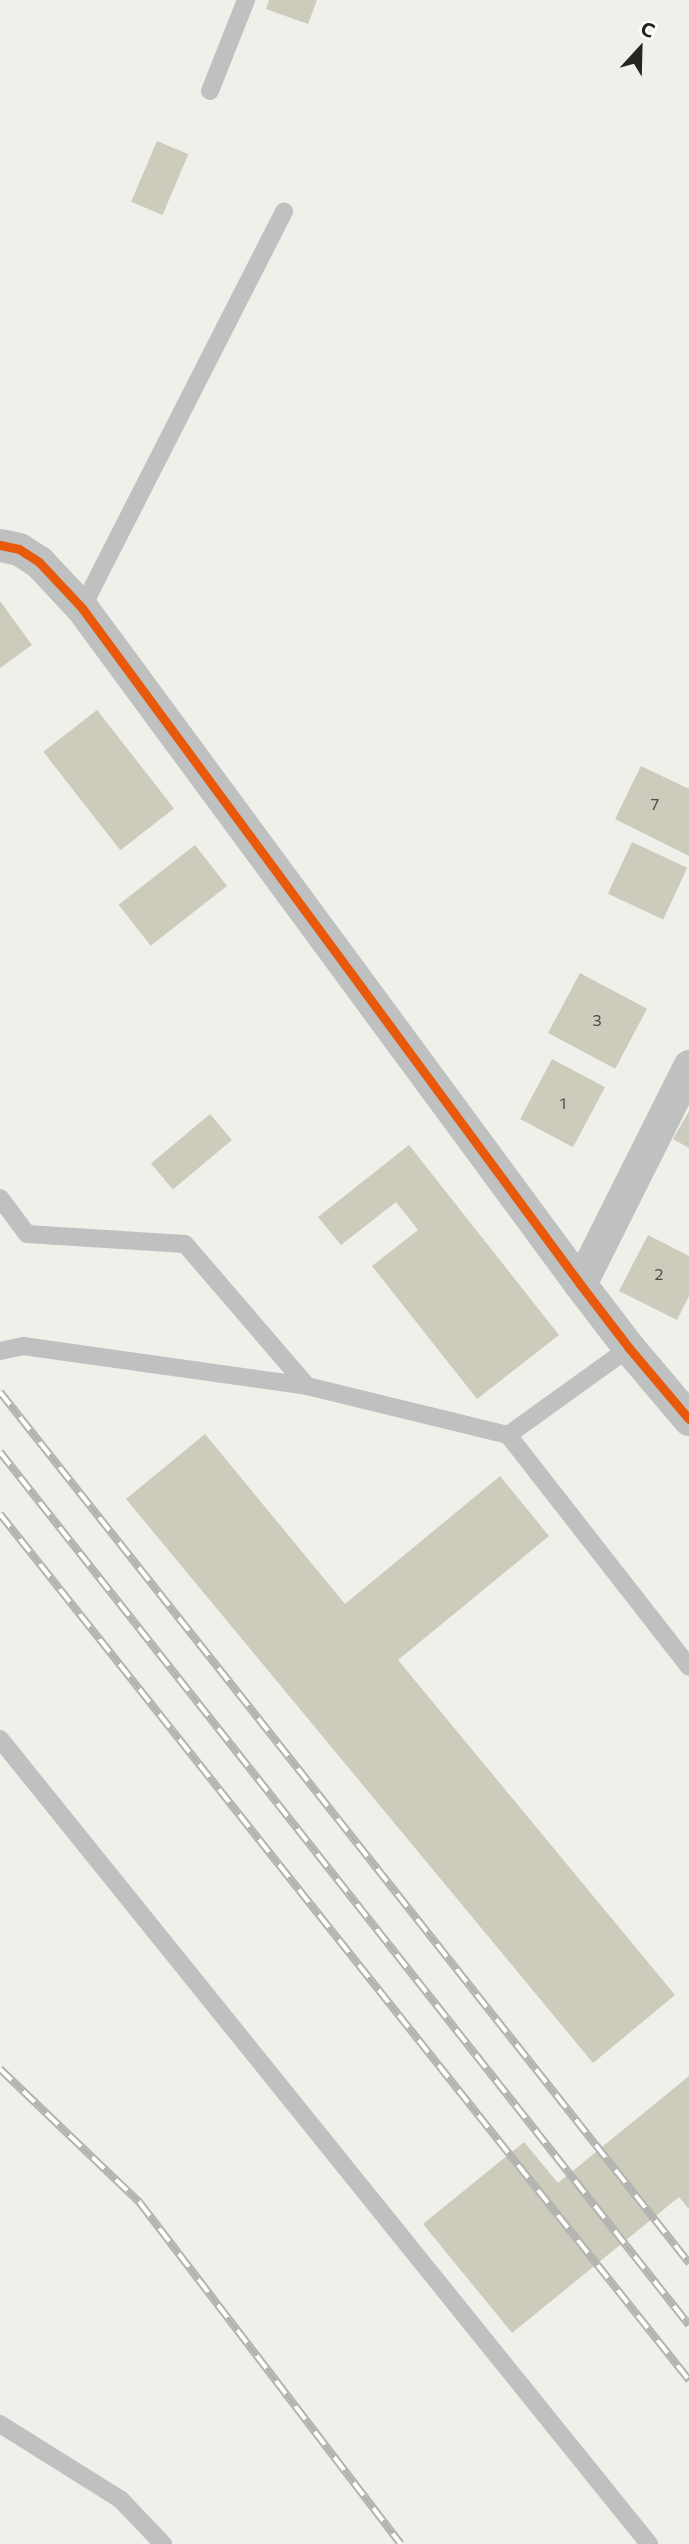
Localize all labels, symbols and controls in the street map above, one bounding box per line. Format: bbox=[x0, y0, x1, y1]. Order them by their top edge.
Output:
north arrow bbox=[605, 14, 675, 84]
text: С bbox=[638, 16, 658, 42]
house number: 7 bbox=[651, 794, 659, 814]
house number: 3 bbox=[592, 1010, 602, 1030]
house number: 1 bbox=[560, 1093, 566, 1113]
house number: 2 bbox=[655, 1264, 663, 1284]

